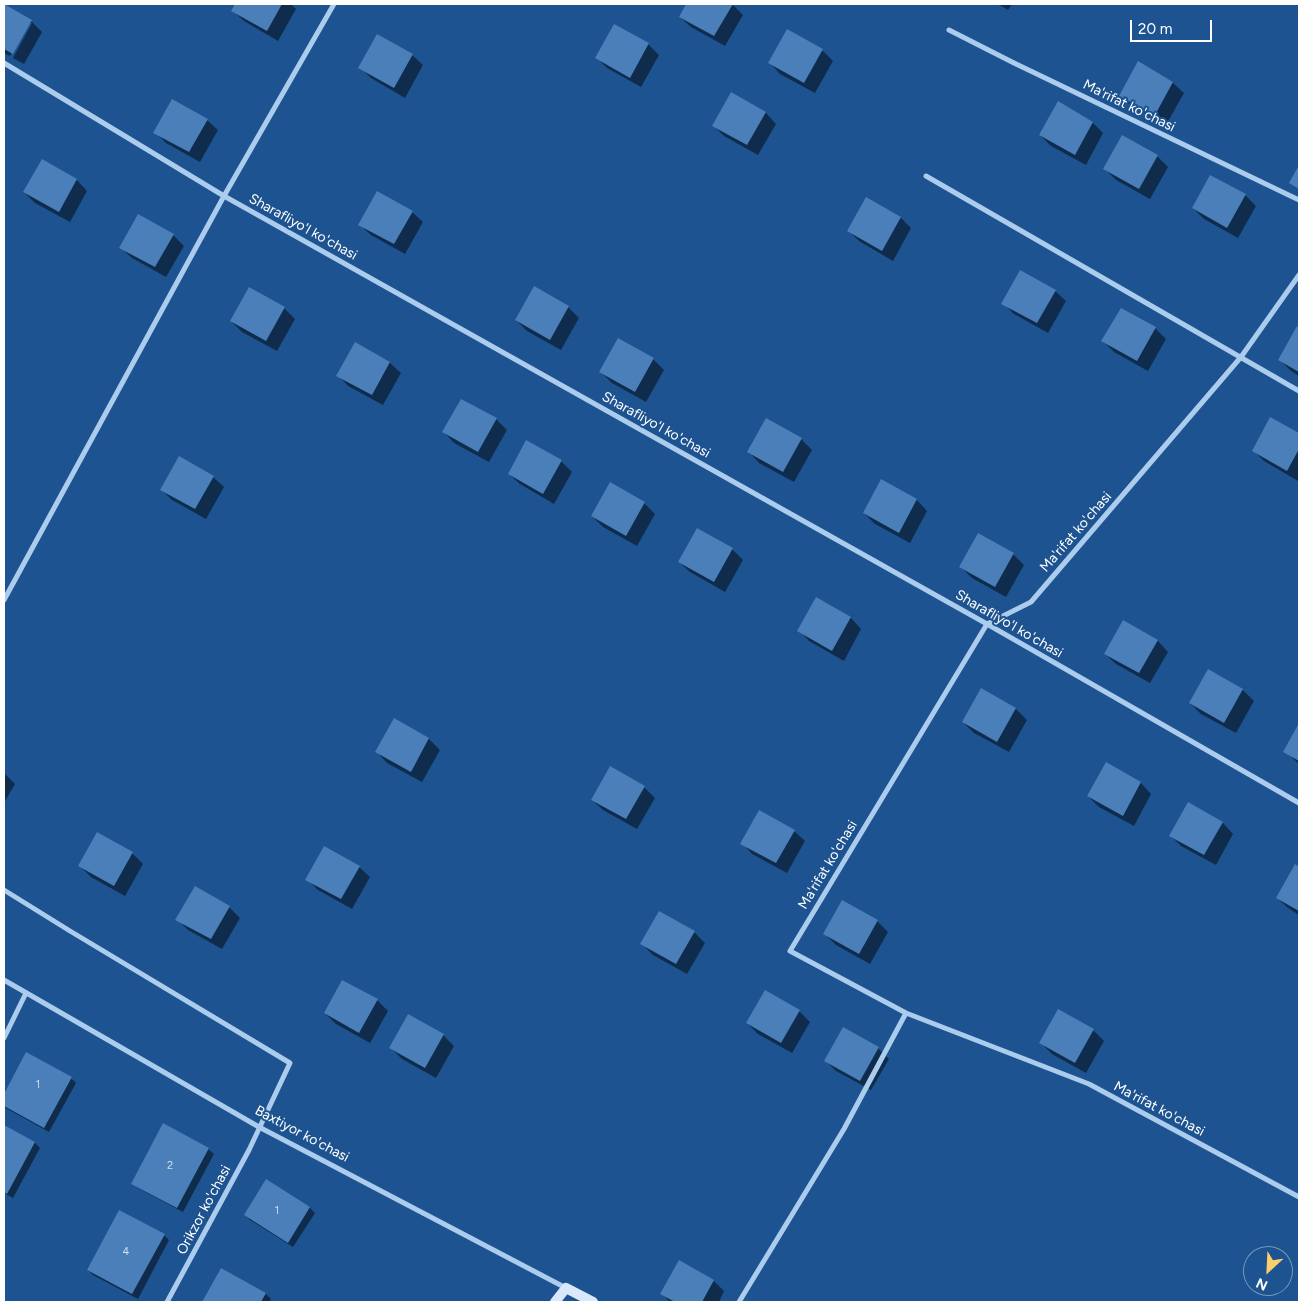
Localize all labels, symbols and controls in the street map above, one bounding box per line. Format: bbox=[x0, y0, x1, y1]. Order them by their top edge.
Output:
scale bar bbox=[1133, 10, 1216, 42]
text: 20 m bbox=[1138, 20, 1172, 38]
street label: Ma'rifat ko'chasi bbox=[1080, 76, 1178, 136]
street label: Sharafliyo'l ko'chasi bbox=[246, 190, 360, 264]
street label: Sharafliyo'l ko'chasi bbox=[599, 388, 713, 462]
street label: Ma'rifat ko'chasi bbox=[1037, 489, 1115, 575]
street label: Sharafliyo'l ko'chasi bbox=[952, 586, 1066, 662]
street label: Ma'rifat ko'chasi bbox=[795, 818, 861, 912]
house number: 1 bbox=[36, 1078, 40, 1092]
street label: Ma'rifat ko'chasi bbox=[1111, 1078, 1207, 1140]
street label: Baxtiyor ko'chasi bbox=[252, 1102, 352, 1166]
house number: 2 bbox=[167, 1159, 173, 1173]
street label: Orikzor ko'chasi bbox=[173, 1162, 235, 1258]
house number: 1 bbox=[275, 1204, 279, 1218]
house number: 4 bbox=[123, 1245, 129, 1259]
north arrow bbox=[1243, 1246, 1293, 1296]
text: N bbox=[1253, 1274, 1270, 1294]

